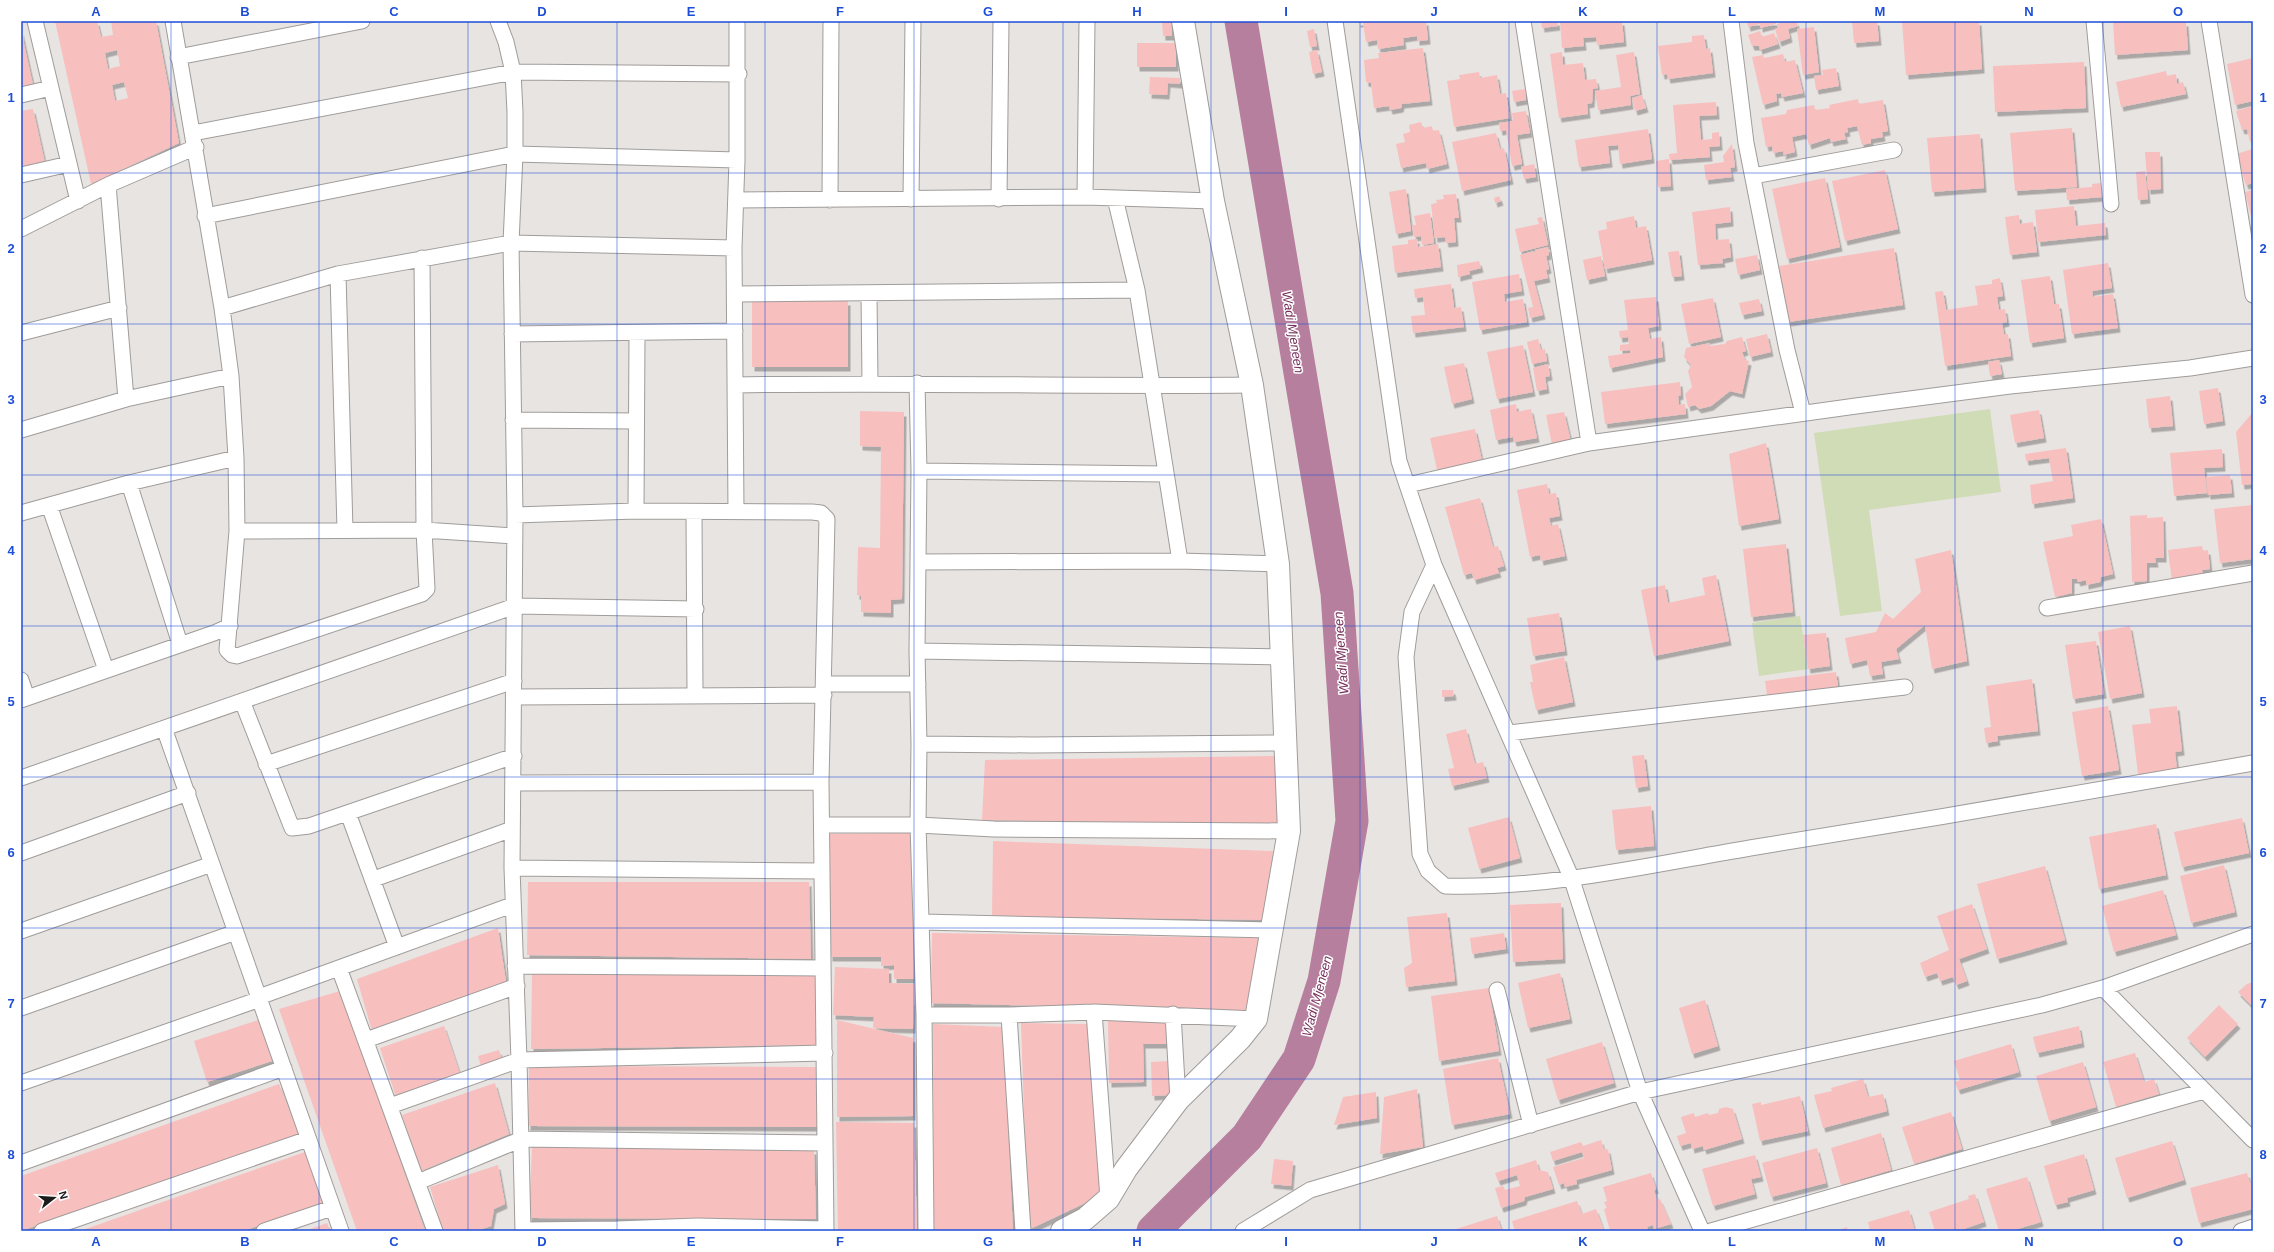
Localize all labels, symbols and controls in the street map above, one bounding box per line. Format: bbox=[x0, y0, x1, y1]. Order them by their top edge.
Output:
text: A bbox=[91, 4, 101, 19]
text: B bbox=[240, 4, 250, 19]
text: C bbox=[389, 4, 399, 19]
text: D bbox=[537, 4, 547, 19]
text: E bbox=[687, 4, 696, 19]
text: F bbox=[836, 4, 844, 19]
text: G bbox=[983, 4, 993, 19]
text: H bbox=[1132, 4, 1142, 19]
text: I bbox=[1284, 4, 1288, 19]
text: J bbox=[1430, 4, 1438, 19]
text: K bbox=[1578, 4, 1588, 19]
text: L bbox=[1728, 4, 1736, 19]
text: M bbox=[1875, 4, 1885, 19]
text: N bbox=[2024, 4, 2034, 19]
text: O bbox=[2173, 4, 2183, 19]
text: 1 bbox=[7, 90, 15, 105]
text: 1 bbox=[2259, 90, 2267, 105]
text: 2 bbox=[7, 241, 15, 256]
text: 2 bbox=[2259, 241, 2267, 256]
water label: Wadi Mjeneen bbox=[1279, 290, 1307, 374]
text: 3 bbox=[7, 392, 15, 407]
text: 3 bbox=[2259, 392, 2267, 407]
text: 4 bbox=[7, 543, 15, 558]
text: 4 bbox=[2259, 543, 2267, 558]
water label: Wadi Mjeneen bbox=[1331, 611, 1351, 695]
text: 5 bbox=[7, 694, 15, 709]
text: 5 bbox=[2259, 694, 2267, 709]
text: 6 bbox=[7, 845, 15, 860]
text: 6 bbox=[2259, 845, 2267, 860]
water label: Wadi Mjeneen bbox=[1299, 954, 1335, 1038]
text: 7 bbox=[7, 996, 15, 1011]
text: 7 bbox=[2259, 996, 2267, 1011]
text: 8 bbox=[7, 1147, 15, 1162]
text: 8 bbox=[2259, 1147, 2267, 1162]
north arrow bbox=[34, 1178, 74, 1218]
text: N bbox=[57, 1190, 70, 1201]
text: A bbox=[91, 1234, 101, 1249]
text: B bbox=[240, 1234, 250, 1249]
text: C bbox=[389, 1234, 399, 1249]
text: D bbox=[537, 1234, 547, 1249]
text: E bbox=[687, 1234, 696, 1249]
text: F bbox=[836, 1234, 844, 1249]
text: G bbox=[983, 1234, 993, 1249]
text: H bbox=[1132, 1234, 1142, 1249]
text: I bbox=[1284, 1234, 1288, 1249]
text: J bbox=[1430, 1234, 1438, 1249]
text: K bbox=[1578, 1234, 1588, 1249]
text: L bbox=[1728, 1234, 1736, 1249]
text: M bbox=[1875, 1234, 1885, 1249]
text: N bbox=[2024, 1234, 2034, 1249]
text: O bbox=[2173, 1234, 2183, 1249]

